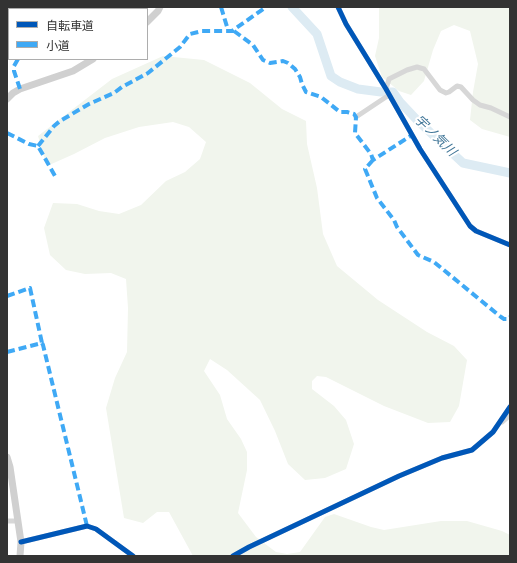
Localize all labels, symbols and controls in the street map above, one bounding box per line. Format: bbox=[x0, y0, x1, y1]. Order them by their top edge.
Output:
legend bbox=[8, 8, 148, 60]
text: 自転車道 bbox=[46, 19, 94, 33]
text: 小道 bbox=[46, 39, 70, 53]
water label: 宇ノ気川 bbox=[411, 112, 459, 160]

